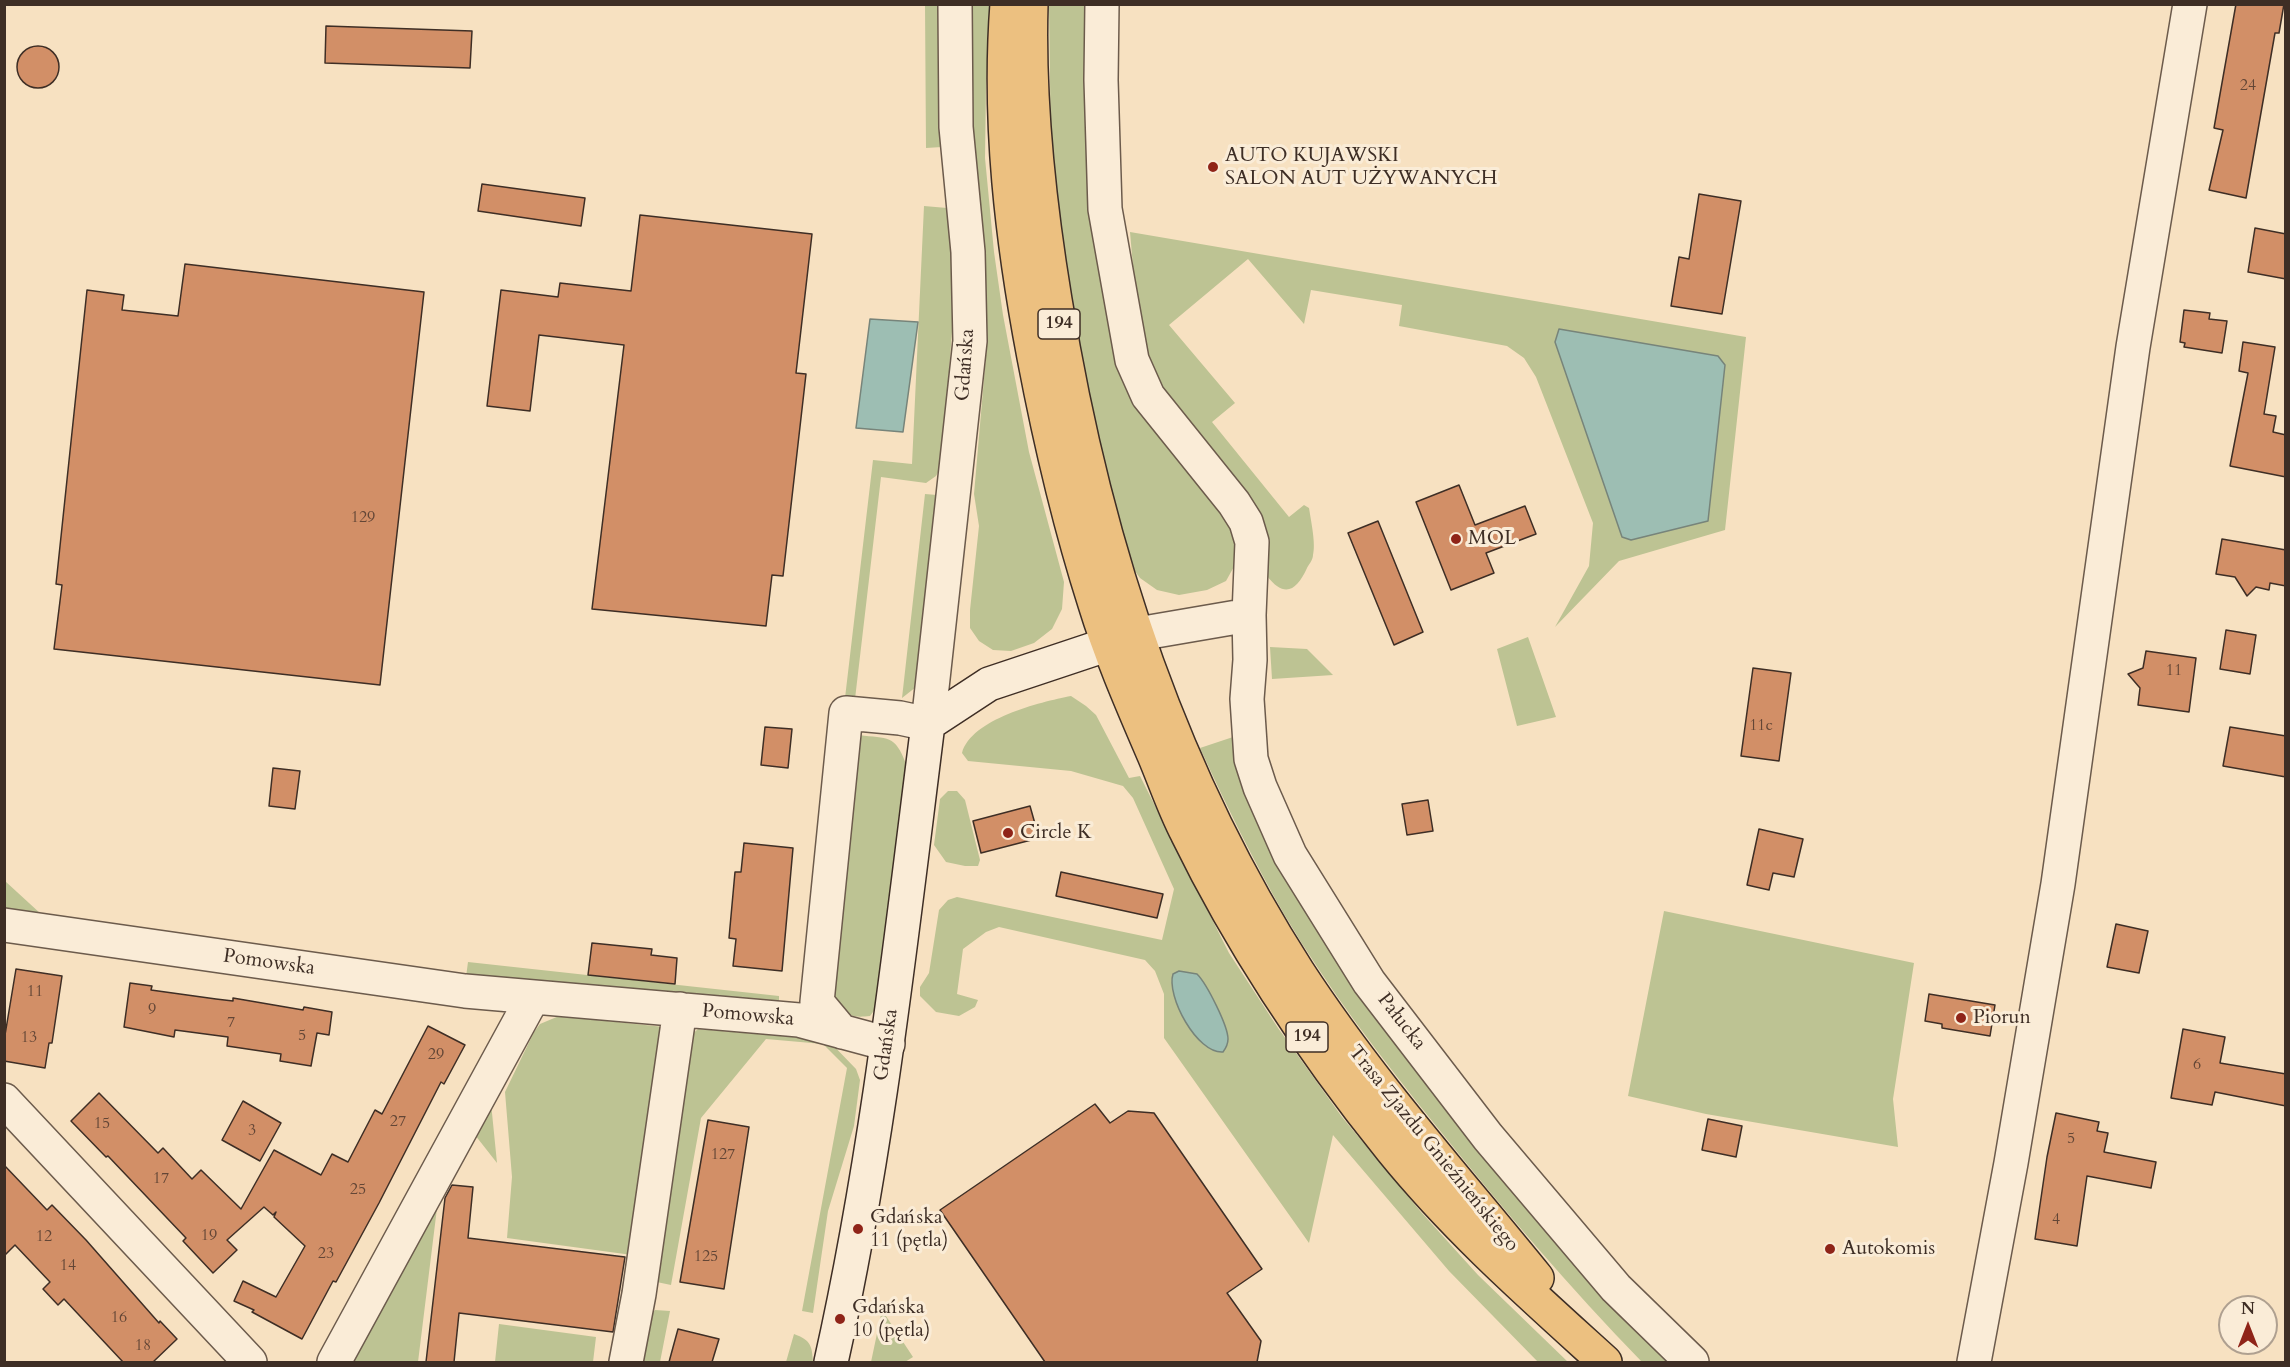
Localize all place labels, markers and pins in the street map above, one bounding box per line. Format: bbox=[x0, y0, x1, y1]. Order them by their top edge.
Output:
place label: AUTO KUJAWSKI SALON AUT UŻYWANYCH bbox=[1225, 144, 1497, 191]
marker: AUTO KUJAWSKI SALON AUT UŻYWANYCH bbox=[1206, 160, 1220, 174]
place label: MOL bbox=[1468, 527, 1516, 551]
marker: MOL bbox=[1449, 532, 1463, 546]
place label: Circle K bbox=[1020, 821, 1092, 845]
marker: Circle K bbox=[1001, 826, 1015, 840]
place label: Piorun bbox=[1973, 1006, 2031, 1030]
marker: Piorun bbox=[1954, 1011, 1968, 1025]
place label: Gdańska 11 (pętla) bbox=[870, 1206, 948, 1253]
marker: Gdańska 11 (pętla) bbox=[851, 1222, 865, 1236]
place label: Autokomis bbox=[1842, 1237, 1935, 1261]
marker: Autokomis bbox=[1823, 1242, 1837, 1256]
place label: Gdańska 10 (pętla) bbox=[852, 1296, 930, 1343]
marker: Gdańska 10 (pętla) bbox=[833, 1312, 847, 1326]

